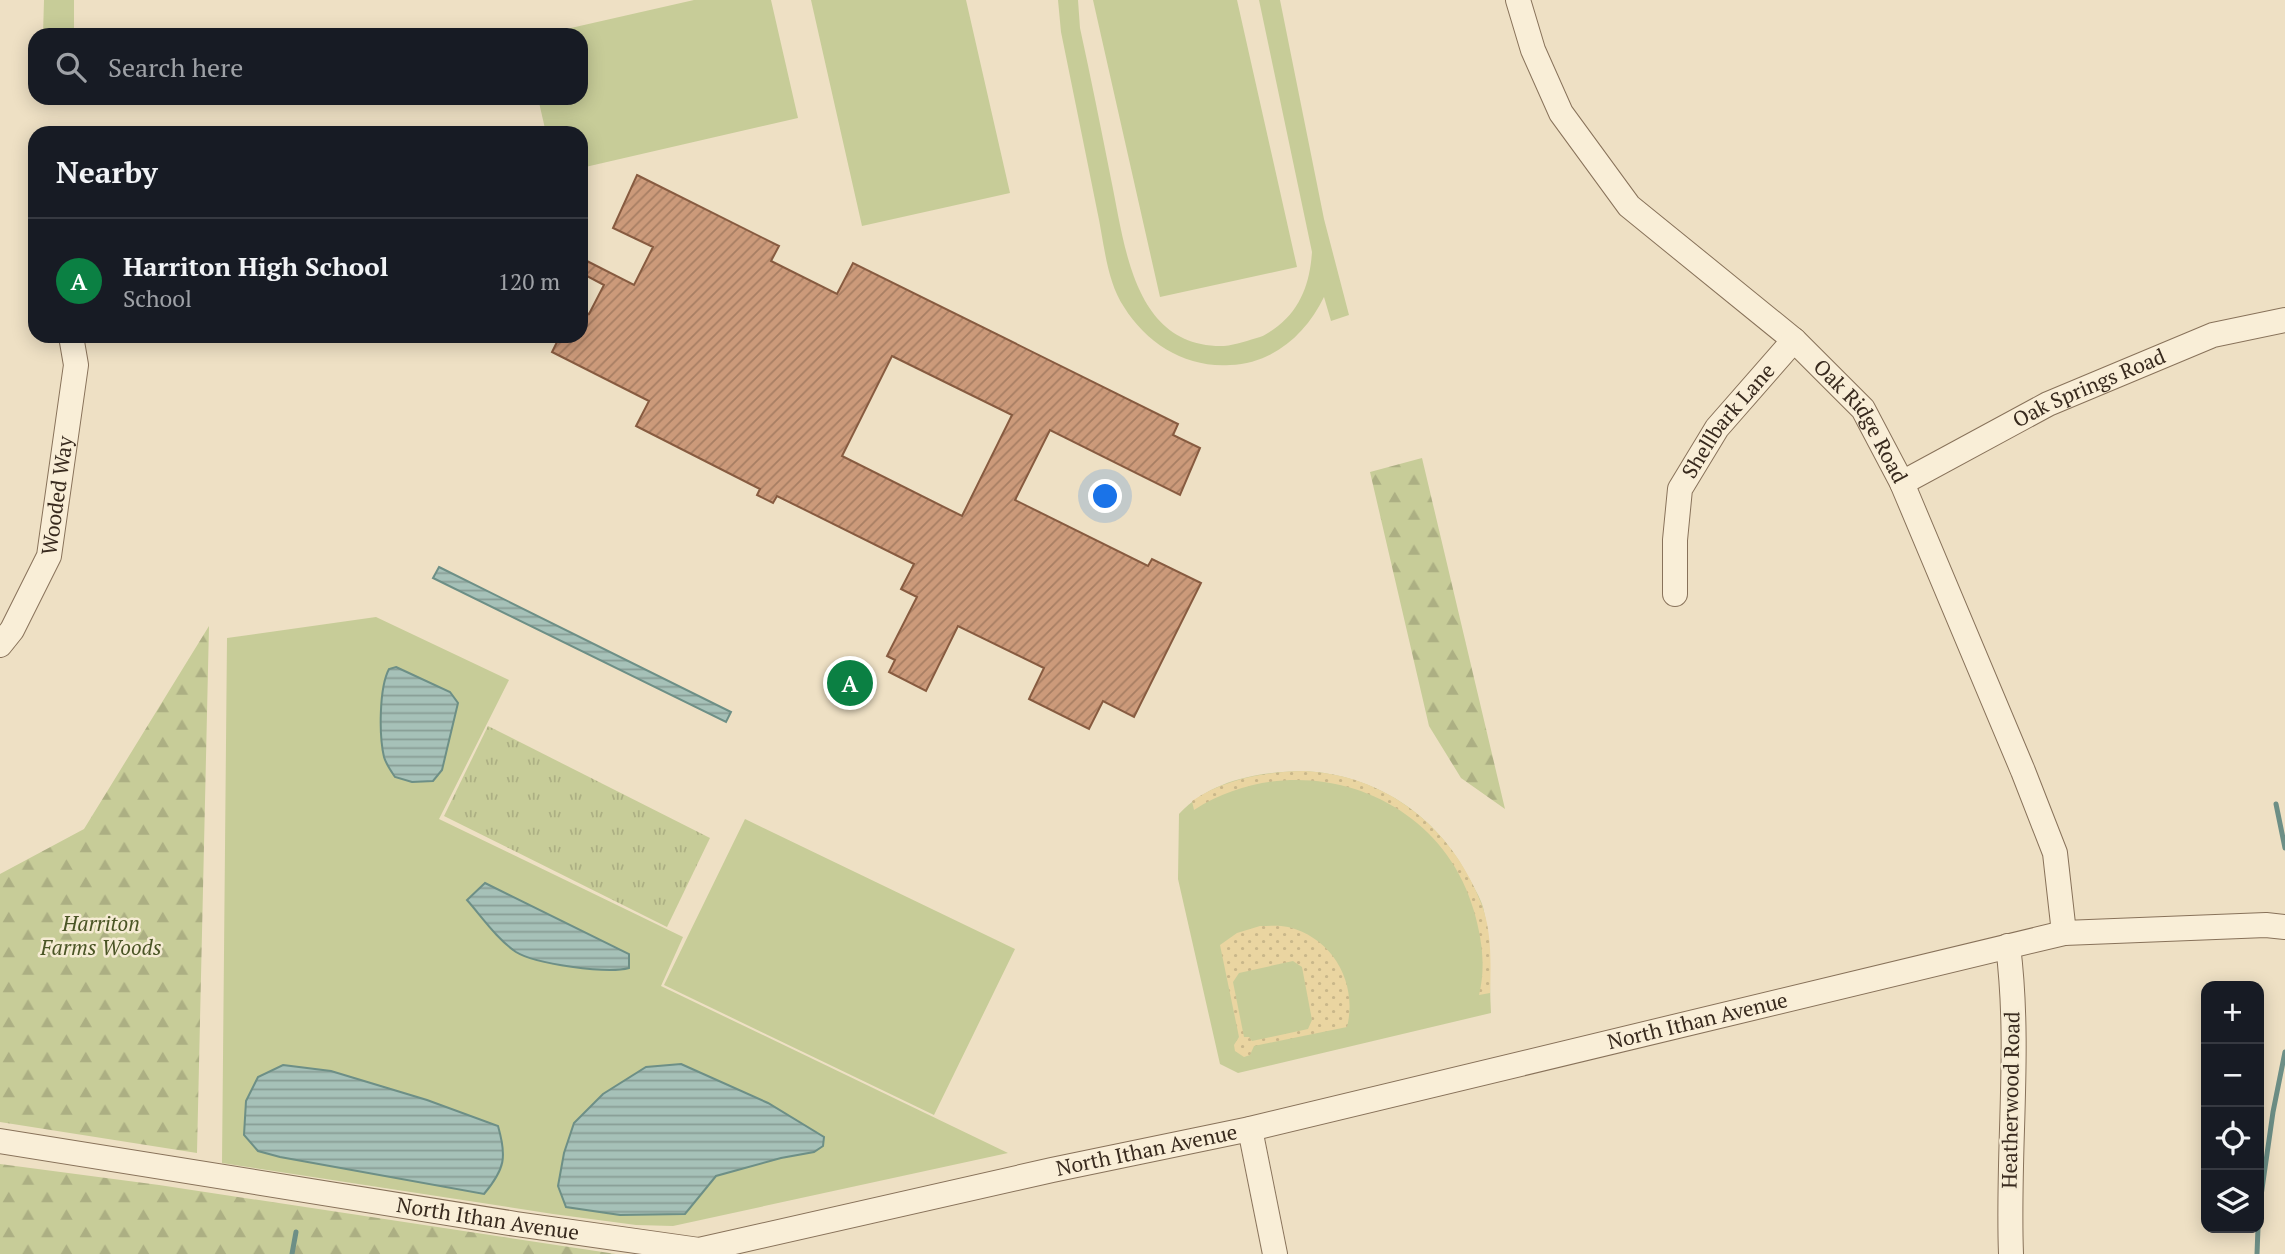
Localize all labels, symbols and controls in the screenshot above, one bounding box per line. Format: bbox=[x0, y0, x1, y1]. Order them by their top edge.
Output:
search box bbox=[28, 28, 588, 105]
icon: search bbox=[52, 48, 90, 86]
text: Search here bbox=[108, 50, 243, 84]
text: Nearby bbox=[56, 152, 158, 192]
text: Harriton High School bbox=[123, 249, 388, 283]
text: A bbox=[71, 266, 87, 297]
text: 120 m bbox=[498, 266, 560, 297]
text: School bbox=[123, 283, 192, 314]
street label: Oak Springs Road bbox=[2007, 341, 2170, 434]
street label: Oak Ridge Road bbox=[1808, 352, 1915, 488]
street label: Shellbark Lane bbox=[1675, 357, 1780, 483]
street label: Wooded Way bbox=[34, 434, 79, 557]
your location bbox=[1088, 479, 1122, 513]
pin: A bbox=[827, 657, 873, 709]
park label: Harriton Farms Woods bbox=[39, 909, 162, 961]
map controls bbox=[2201, 981, 2264, 1233]
button: + bbox=[2201, 981, 2264, 1044]
street label: North Ithan Avenue bbox=[1604, 985, 1790, 1055]
street label: Heatherwood Road bbox=[1994, 1011, 2026, 1189]
button: − bbox=[2201, 1044, 2264, 1107]
button: locate bbox=[2201, 1107, 2264, 1170]
street label: North Ithan Avenue bbox=[1053, 1117, 1240, 1182]
button: layers bbox=[2201, 1170, 2264, 1233]
street label: North Ithan Avenue bbox=[395, 1190, 581, 1246]

